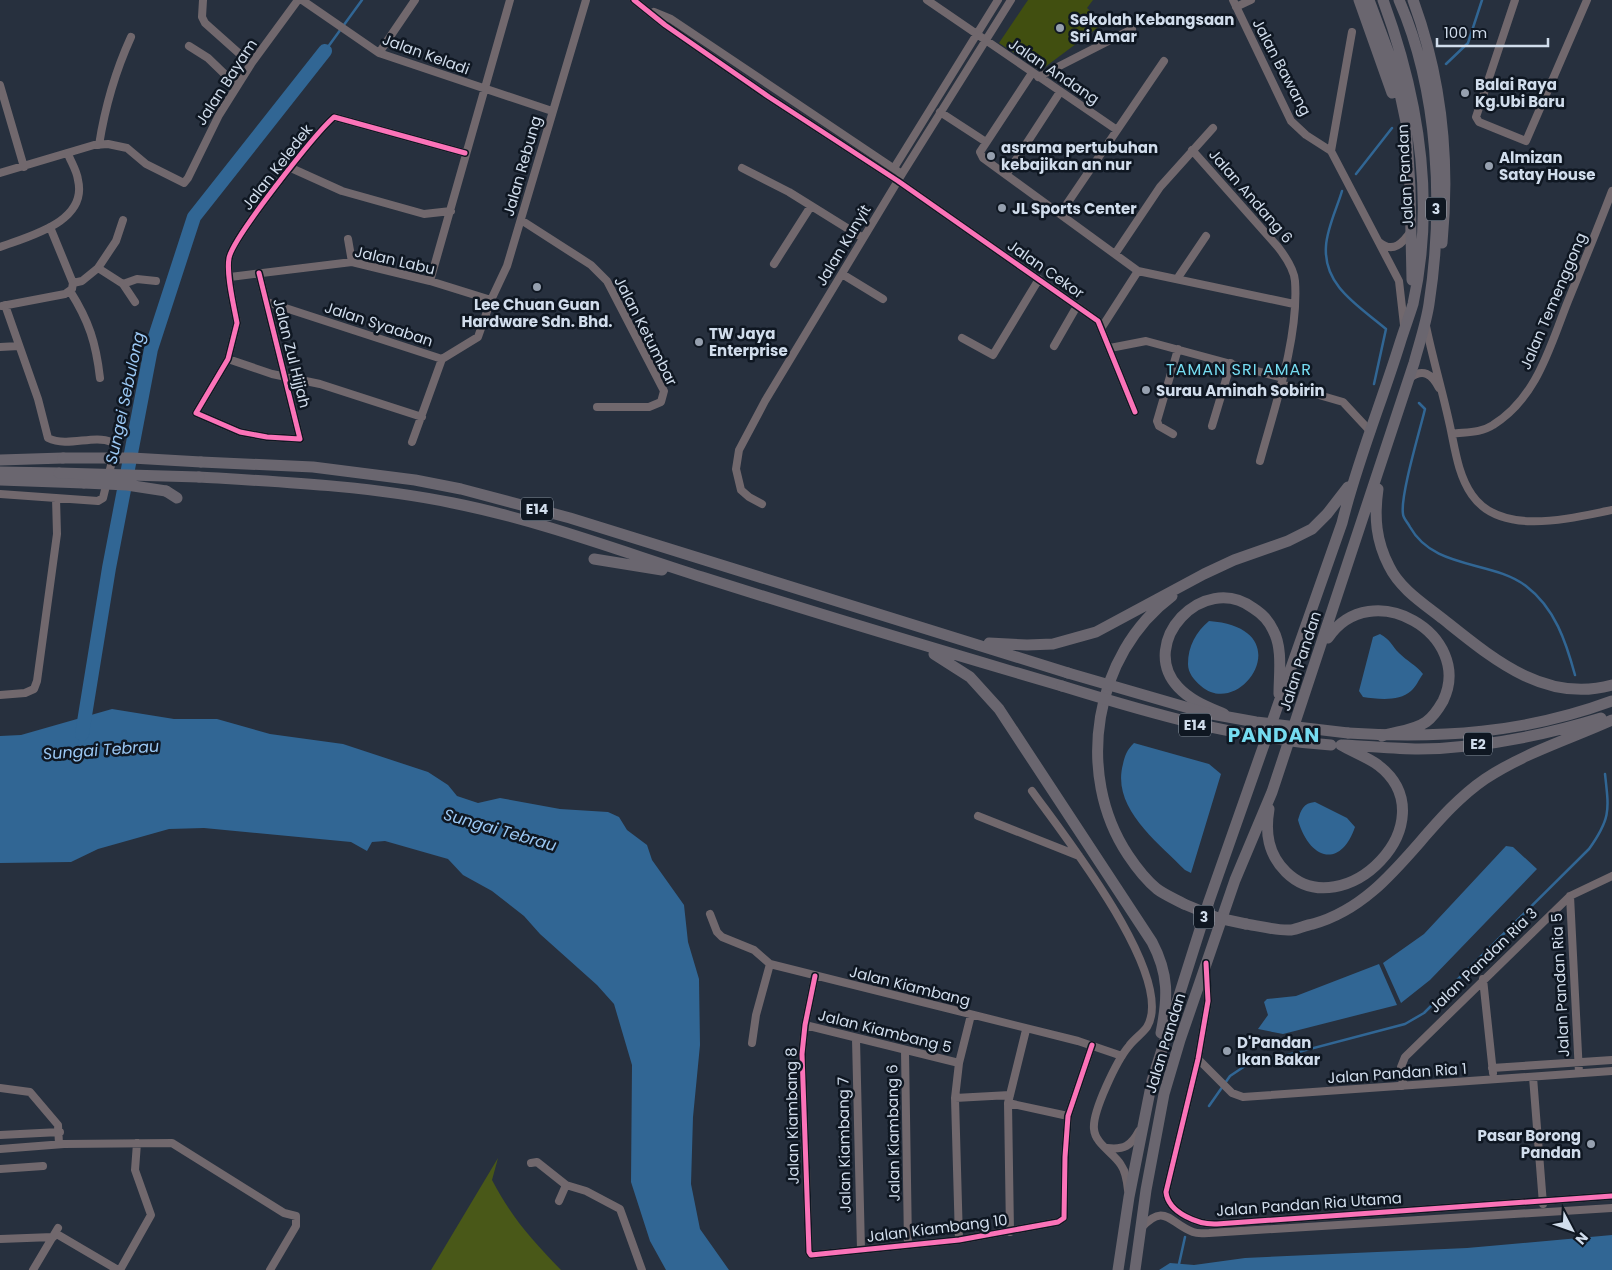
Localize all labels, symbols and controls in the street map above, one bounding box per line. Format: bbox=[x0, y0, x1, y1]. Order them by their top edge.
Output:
place label: Sekolah Kebangsaan Sri Amar bbox=[1070, 9, 1234, 47]
street label: Jalan Bawang bbox=[1248, 15, 1316, 119]
scale bar bbox=[1437, 15, 1548, 47]
marker: Sekolah Kebangsaan Sri Amar bbox=[1054, 22, 1066, 34]
text: 100 m bbox=[1444, 22, 1487, 43]
street label: Jalan Keladi bbox=[379, 28, 473, 80]
street label: Jalan Andang bbox=[1004, 33, 1104, 109]
street label: Jalan Bayam bbox=[190, 35, 262, 129]
place label: Balai Raya Kg.Ubi Baru bbox=[1475, 74, 1565, 112]
marker: Balai Raya Kg.Ubi Baru bbox=[1459, 87, 1471, 99]
street label: Jalan Rebung bbox=[498, 113, 546, 219]
street label: Jalan Keledek bbox=[237, 119, 317, 214]
street label: Jalan Pandan bbox=[1392, 124, 1418, 228]
place label: asrama pertubuhan kebajikan an nur bbox=[1001, 137, 1158, 175]
street label: Jalan Andang 6 bbox=[1204, 144, 1298, 248]
place label: Almizan Satay House bbox=[1499, 147, 1596, 185]
marker: asrama pertubuhan kebajikan an nur bbox=[985, 150, 997, 162]
marker: Almizan Satay House bbox=[1483, 160, 1495, 172]
place label: JL Sports Center bbox=[1012, 198, 1137, 219]
road number: 3 bbox=[1426, 198, 1446, 220]
street label: Jalan Kunyit bbox=[810, 200, 876, 290]
marker: JL Sports Center bbox=[996, 202, 1008, 214]
street label: Jalan Temenggong bbox=[1515, 229, 1591, 373]
street label: Jalan Cekor bbox=[1003, 235, 1089, 303]
street label: Jalan Labu bbox=[353, 241, 437, 279]
street label: Jalan Ketumbar bbox=[609, 273, 683, 390]
marker: Lee Chuan Guan Hardware Sdn. Bhd. bbox=[531, 281, 543, 293]
place label: Lee Chuan Guan Hardware Sdn. Bhd. bbox=[461, 294, 613, 332]
street label: Jalan Zul Hijjah bbox=[268, 296, 316, 410]
street label: Jalan Syaaban bbox=[322, 297, 436, 351]
place label: TW Jaya Enterprise bbox=[709, 323, 788, 361]
water label: Sungei Sebulong bbox=[100, 330, 150, 466]
marker: TW Jaya Enterprise bbox=[693, 336, 705, 348]
district label: TAMAN SRI AMAR bbox=[1166, 358, 1312, 381]
place label: Surau Aminah Sobirin bbox=[1156, 380, 1325, 401]
marker: Surau Aminah Sobirin bbox=[1140, 384, 1152, 396]
road number: E14 bbox=[521, 498, 553, 520]
street label: Jalan Pandan bbox=[1274, 608, 1326, 714]
road number: E14 bbox=[1179, 714, 1211, 736]
district label: PANDAN bbox=[1228, 721, 1320, 749]
road number: E2 bbox=[1464, 732, 1492, 756]
water label: Sungai Tebrau bbox=[42, 734, 160, 766]
water label: Sungai Tebrau bbox=[441, 803, 559, 857]
street label: Jalan Pandan Ria 3 bbox=[1424, 903, 1542, 1017]
road number: 3 bbox=[1194, 906, 1214, 929]
street label: Jalan Pandan Ria 5 bbox=[1546, 912, 1574, 1058]
street label: Jalan Kiambang bbox=[847, 961, 973, 1011]
street label: Jalan Pandan bbox=[1140, 990, 1190, 1096]
street label: Jalan Kiambang 5 bbox=[816, 1004, 954, 1058]
place label: D'Pandan Ikan Bakar bbox=[1237, 1032, 1321, 1070]
marker: D'Pandan Ikan Bakar bbox=[1221, 1045, 1233, 1057]
street label: Jalan Kiambang 8 bbox=[780, 1047, 804, 1185]
street label: Jalan Pandan Ria 1 bbox=[1327, 1058, 1467, 1088]
street label: Jalan Kiambang 6 bbox=[881, 1064, 905, 1202]
street label: Jalan Kiambang 7 bbox=[832, 1077, 856, 1213]
place label: Pasar Borong Pandan bbox=[1478, 1125, 1581, 1163]
marker: Pasar Borong Pandan bbox=[1585, 1138, 1597, 1150]
street label: Jalan Pandan Ria Utama bbox=[1215, 1187, 1403, 1221]
north arrow bbox=[1547, 1205, 1597, 1255]
street label: Jalan Kiambang 10 bbox=[865, 1209, 1009, 1247]
text: N bbox=[1571, 1228, 1593, 1249]

